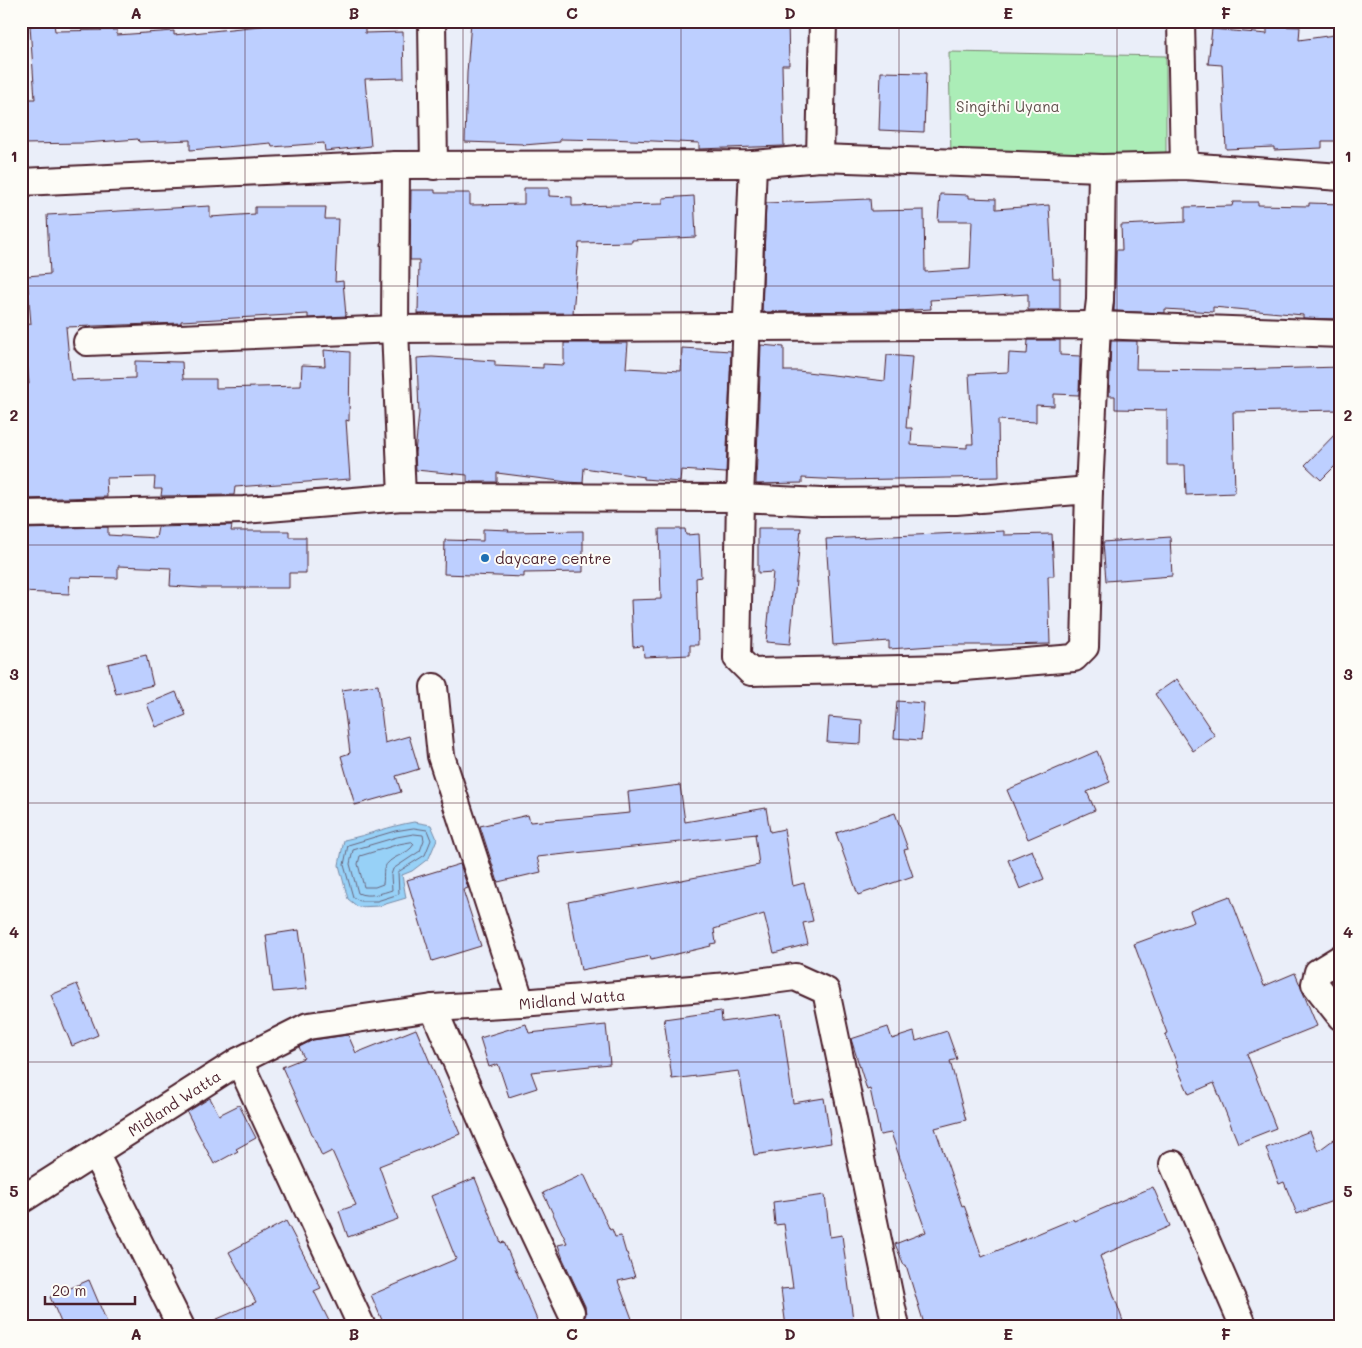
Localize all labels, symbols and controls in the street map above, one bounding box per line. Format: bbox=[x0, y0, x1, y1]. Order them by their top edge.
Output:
text: A bbox=[130, 2, 142, 23]
text: B bbox=[349, 2, 359, 23]
text: C bbox=[566, 2, 578, 23]
text: D bbox=[784, 2, 796, 23]
text: E bbox=[1003, 2, 1013, 23]
text: F bbox=[1221, 2, 1231, 23]
park label: Singithi Uyana bbox=[956, 96, 1060, 116]
text: 1 bbox=[10, 145, 18, 166]
text: 1 bbox=[1344, 145, 1352, 166]
text: 2 bbox=[10, 404, 19, 425]
text: 2 bbox=[1344, 404, 1353, 425]
place label: daycare centre bbox=[495, 548, 611, 568]
marker: daycare centre bbox=[479, 552, 491, 564]
text: 3 bbox=[9, 663, 19, 684]
text: 3 bbox=[1343, 663, 1353, 684]
text: 4 bbox=[9, 921, 19, 942]
text: 4 bbox=[1343, 921, 1353, 942]
street label: Midland Watta bbox=[518, 984, 626, 1014]
street label: Midland Watta bbox=[124, 1066, 224, 1140]
text: 5 bbox=[9, 1180, 19, 1201]
text: 5 bbox=[1343, 1180, 1353, 1201]
scale bar bbox=[45, 1273, 135, 1305]
text: 20 m bbox=[52, 1280, 86, 1300]
text: A bbox=[130, 1323, 142, 1344]
text: B bbox=[349, 1323, 359, 1344]
text: C bbox=[566, 1323, 578, 1344]
text: D bbox=[784, 1323, 796, 1344]
text: E bbox=[1003, 1323, 1013, 1344]
text: F bbox=[1221, 1323, 1231, 1344]

